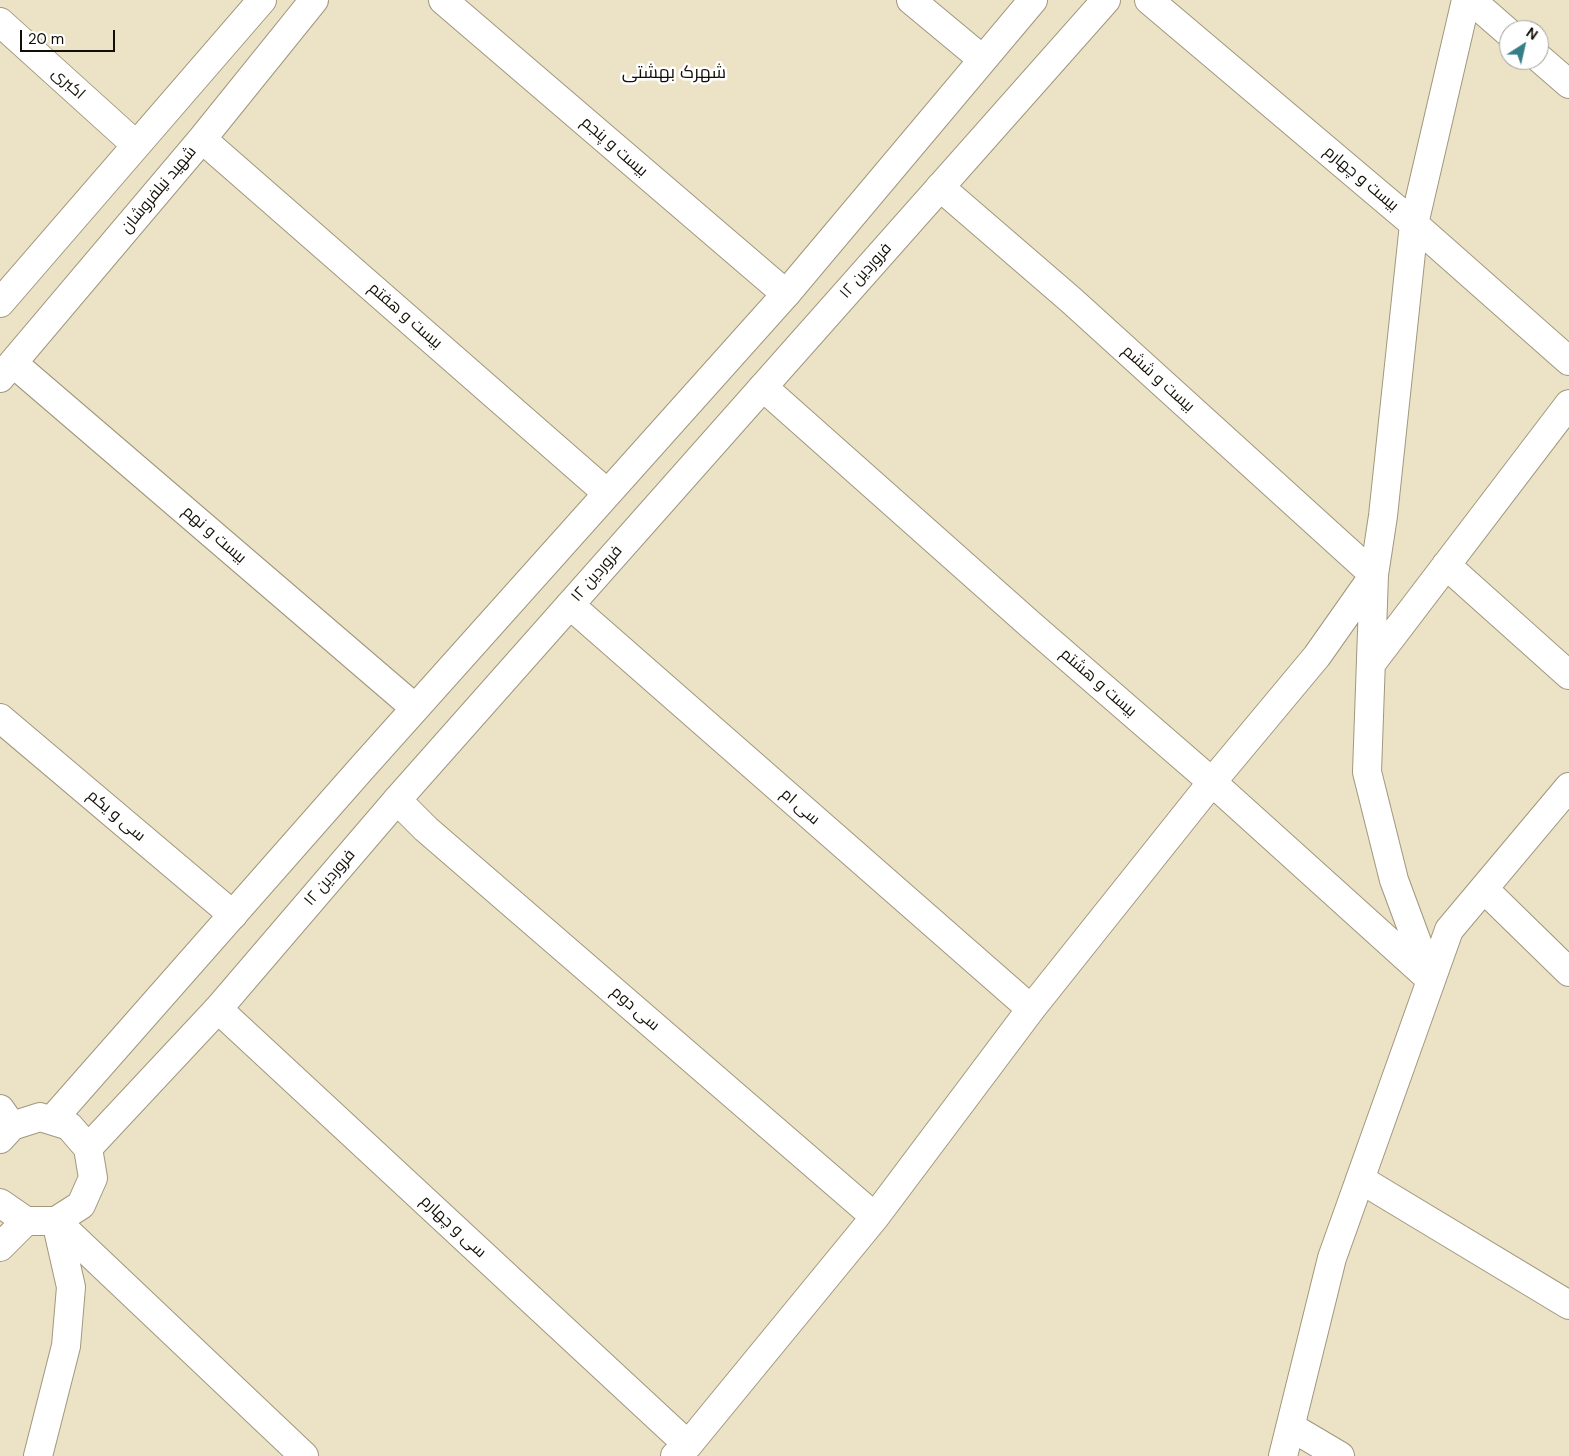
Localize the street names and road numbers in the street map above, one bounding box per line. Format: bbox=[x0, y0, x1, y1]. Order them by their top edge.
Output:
street label: اکبری bbox=[47, 64, 89, 104]
street label: بیست و پنجم bbox=[577, 113, 651, 181]
street label: بیست و چهارم bbox=[1320, 142, 1402, 216]
street label: شهید نیلفروشان bbox=[117, 143, 201, 237]
street label: ۱۲ فروردین bbox=[836, 239, 896, 303]
street label: بیست و هفتم bbox=[364, 279, 446, 353]
street label: بیست و ششم bbox=[1118, 342, 1198, 416]
street label: بیست و نهم bbox=[178, 502, 250, 568]
street label: ۱۲ فروردین bbox=[567, 542, 627, 606]
street label: بیست و هشتم bbox=[1056, 645, 1140, 721]
street label: سی ام bbox=[776, 785, 824, 829]
street label: سی و یکم bbox=[83, 786, 149, 846]
street label: ۱۲ فروردین bbox=[300, 846, 360, 910]
street label: سی دوم bbox=[607, 983, 663, 1035]
street label: سی و چهارم bbox=[416, 1192, 490, 1262]

